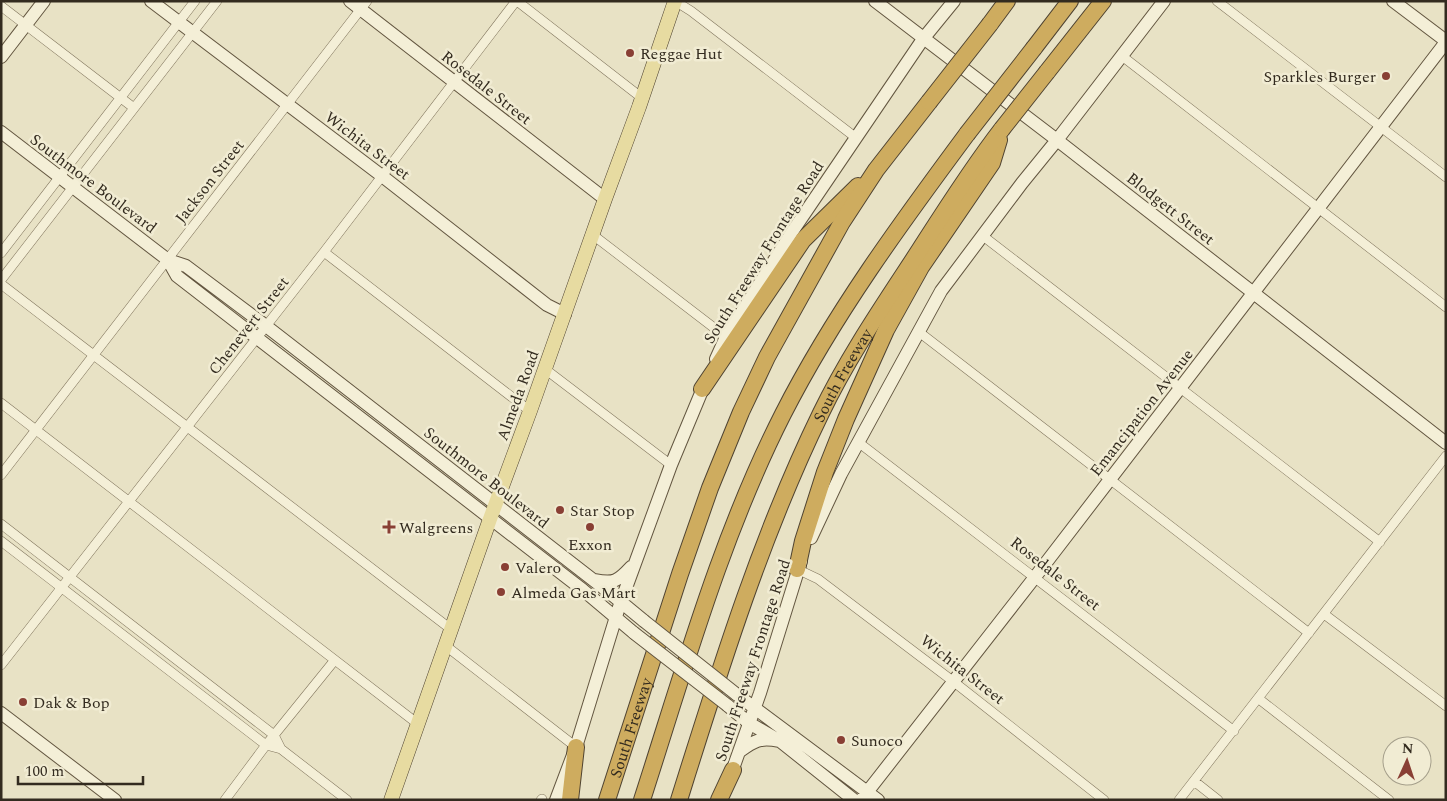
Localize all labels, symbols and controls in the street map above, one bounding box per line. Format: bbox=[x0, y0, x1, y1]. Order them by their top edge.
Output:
place label: Reggae Hut bbox=[640, 42, 723, 66]
street label: Rosedale Street bbox=[436, 45, 537, 131]
marker: Reggae Hut bbox=[624, 47, 636, 59]
place label: Sparkles Burger bbox=[1264, 65, 1376, 89]
marker: Sparkles Burger bbox=[1380, 70, 1392, 82]
street label: Wichita Street bbox=[319, 106, 416, 186]
street label: Southmore Boulevard bbox=[25, 128, 162, 240]
street label: Jackson Street bbox=[169, 134, 250, 229]
street label: South Freeway Frontage Road bbox=[698, 156, 830, 349]
street label: Blodgett Street bbox=[1121, 167, 1220, 251]
street label: Chenevert Street bbox=[203, 271, 295, 380]
street label: South Freeway bbox=[807, 323, 879, 427]
street label: Emancipation Avenue bbox=[1084, 344, 1199, 482]
street label: Almeda Road bbox=[490, 347, 545, 444]
street label: Southmore Boulevard bbox=[419, 421, 554, 535]
place label: Star Stop bbox=[570, 499, 635, 523]
marker: Star Stop bbox=[554, 504, 566, 516]
place label: Walgreens bbox=[399, 516, 473, 540]
marker: Walgreens bbox=[383, 521, 395, 533]
marker: Exxon bbox=[584, 521, 596, 533]
street label: Rosedale Street bbox=[1005, 531, 1106, 617]
place label: Exxon bbox=[568, 533, 612, 557]
place label: Valero bbox=[515, 556, 561, 580]
street label: South Freeway Frontage Road bbox=[709, 556, 797, 765]
marker: Valero bbox=[499, 561, 511, 573]
place label: Almeda Gas Mart bbox=[511, 581, 636, 605]
marker: Almeda Gas Mart bbox=[495, 586, 507, 598]
street label: Wichita Street bbox=[915, 629, 1010, 711]
street label: South Freeway bbox=[604, 673, 659, 781]
place label: Dak & Bop bbox=[33, 691, 110, 715]
marker: Dak & Bop bbox=[17, 696, 29, 708]
place label: Sunoco bbox=[851, 729, 903, 753]
marker: Sunoco bbox=[835, 734, 847, 746]
north arrow bbox=[1382, 736, 1432, 786]
text: N bbox=[1401, 738, 1414, 759]
scale bar bbox=[18, 754, 142, 786]
text: 100 m bbox=[25, 760, 64, 783]

